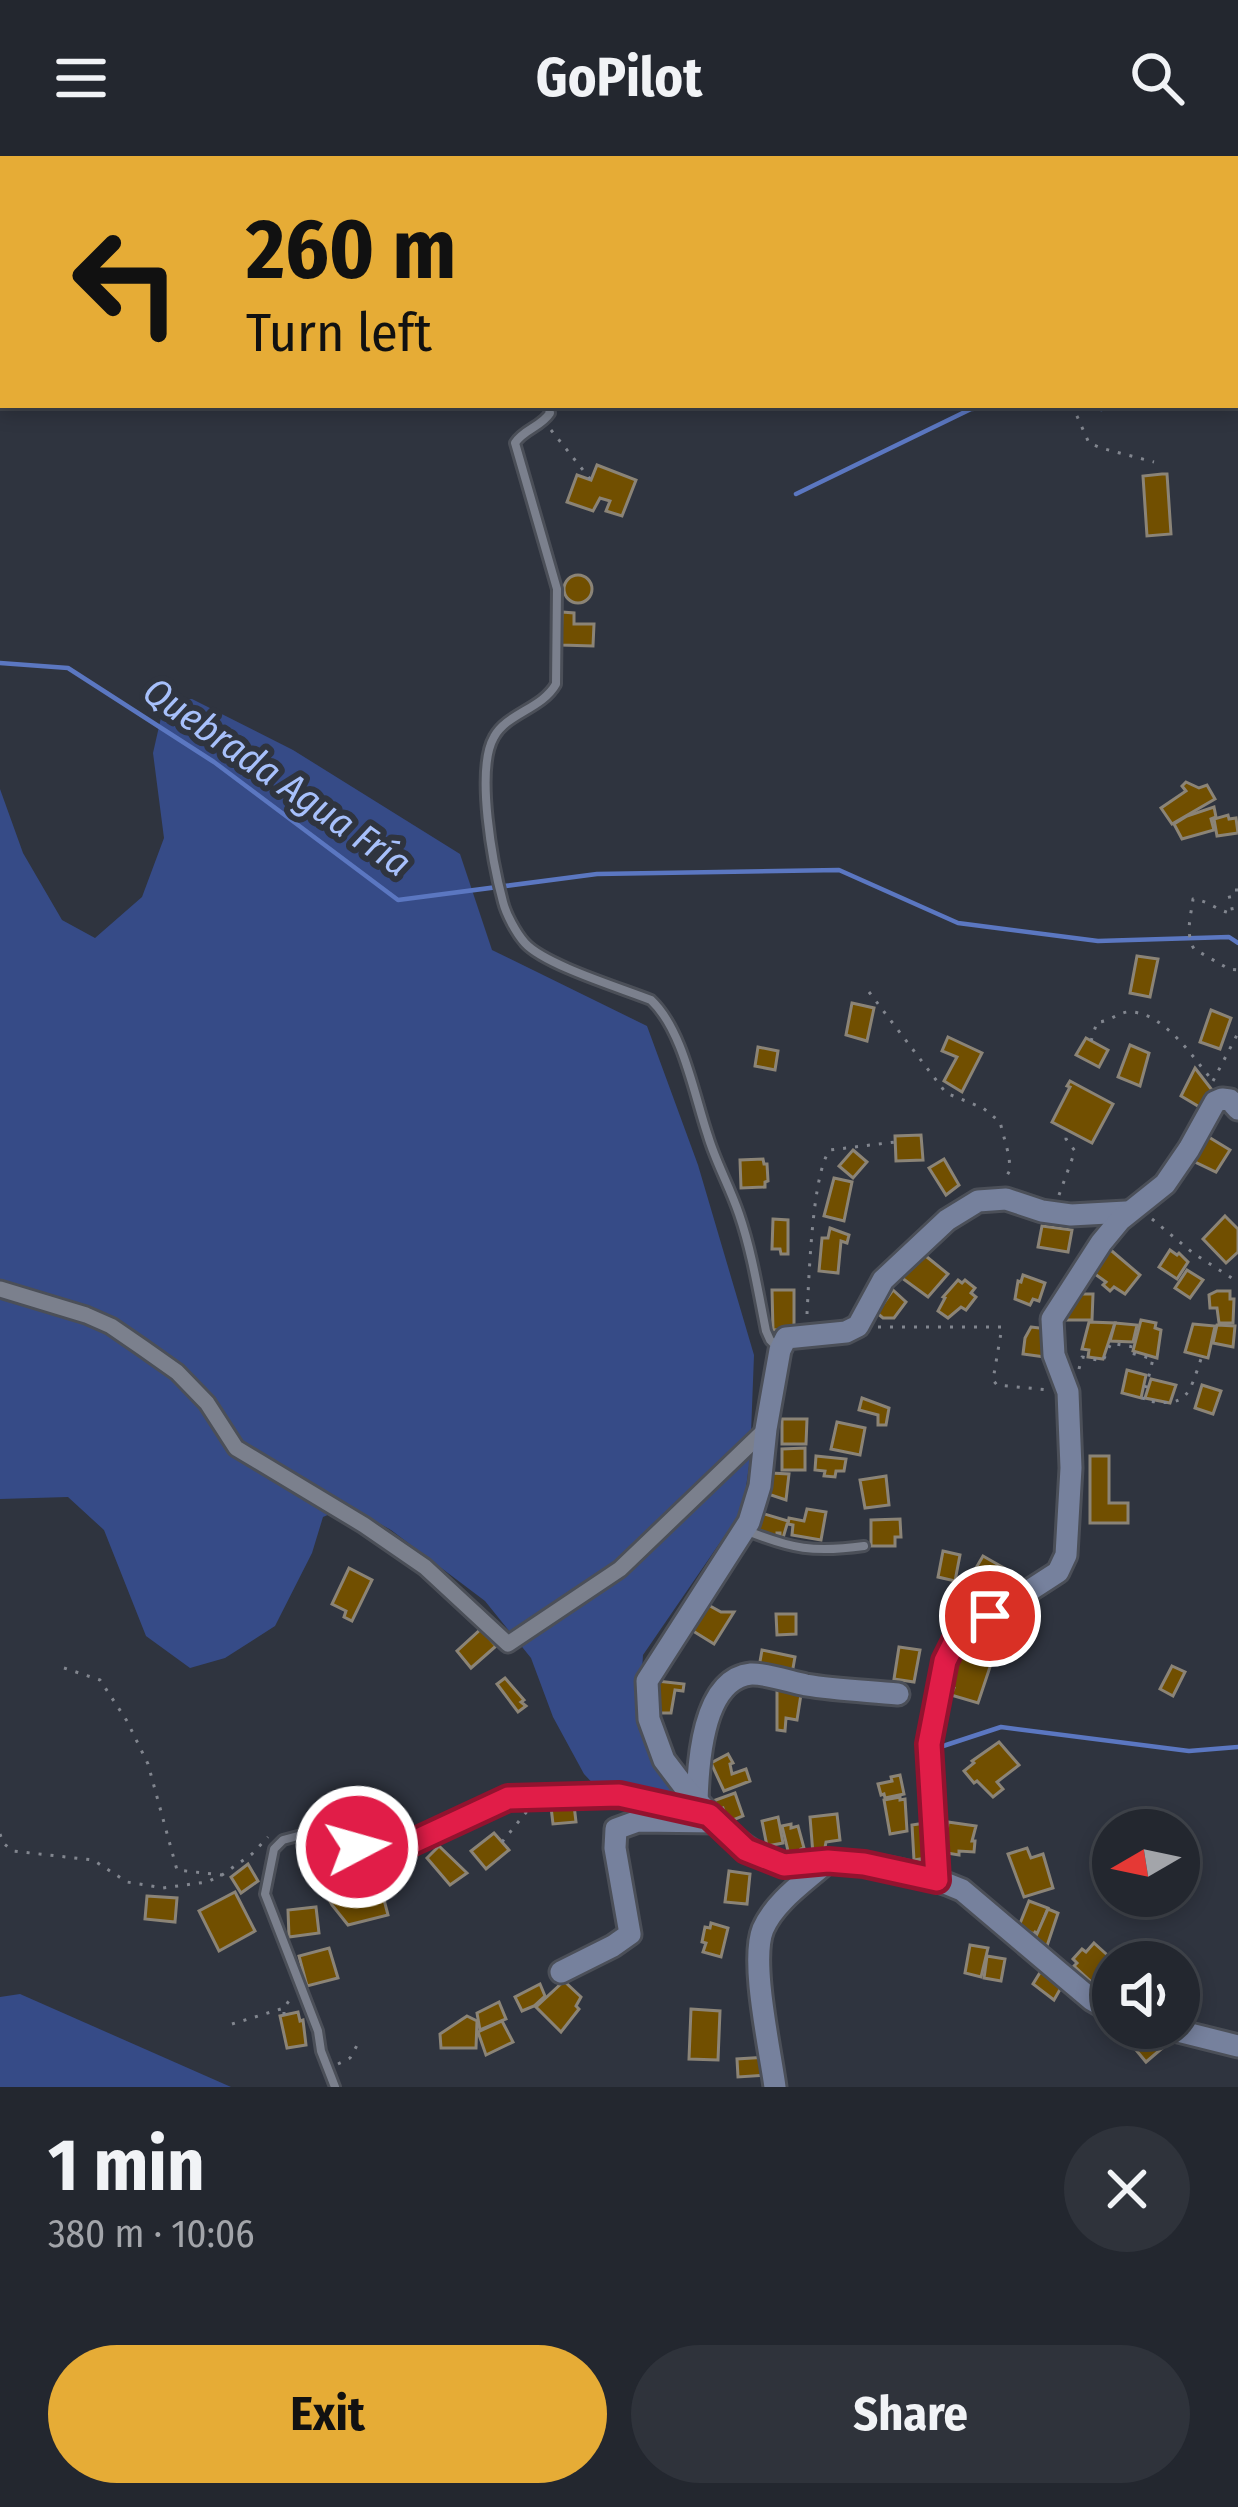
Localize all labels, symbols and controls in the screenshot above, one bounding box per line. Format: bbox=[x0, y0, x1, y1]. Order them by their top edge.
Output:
icon: menu bbox=[48, 45, 114, 111]
icon: search bbox=[1124, 45, 1190, 111]
text: GoPilot bbox=[536, 46, 702, 110]
text: 260 m bbox=[246, 199, 456, 300]
icon: left bbox=[48, 204, 204, 360]
text: Turn left bbox=[246, 301, 432, 365]
water label: Quebrada Agua Fría bbox=[135, 668, 419, 886]
pin bbox=[939, 1565, 1041, 1667]
icon: arrive bbox=[957, 1583, 1023, 1649]
position arrow bbox=[294, 1784, 420, 1910]
north arrow bbox=[1092, 1809, 1200, 1917]
map controls bbox=[1092, 1809, 1200, 2049]
button: sound bbox=[1092, 1941, 1200, 2049]
text: 1 min bbox=[48, 2123, 205, 2209]
button: close bbox=[1064, 2126, 1190, 2252]
text: 380 m · 10:06 bbox=[48, 2211, 255, 2257]
button: Exit bbox=[48, 2345, 607, 2483]
button: Share bbox=[631, 2345, 1190, 2483]

